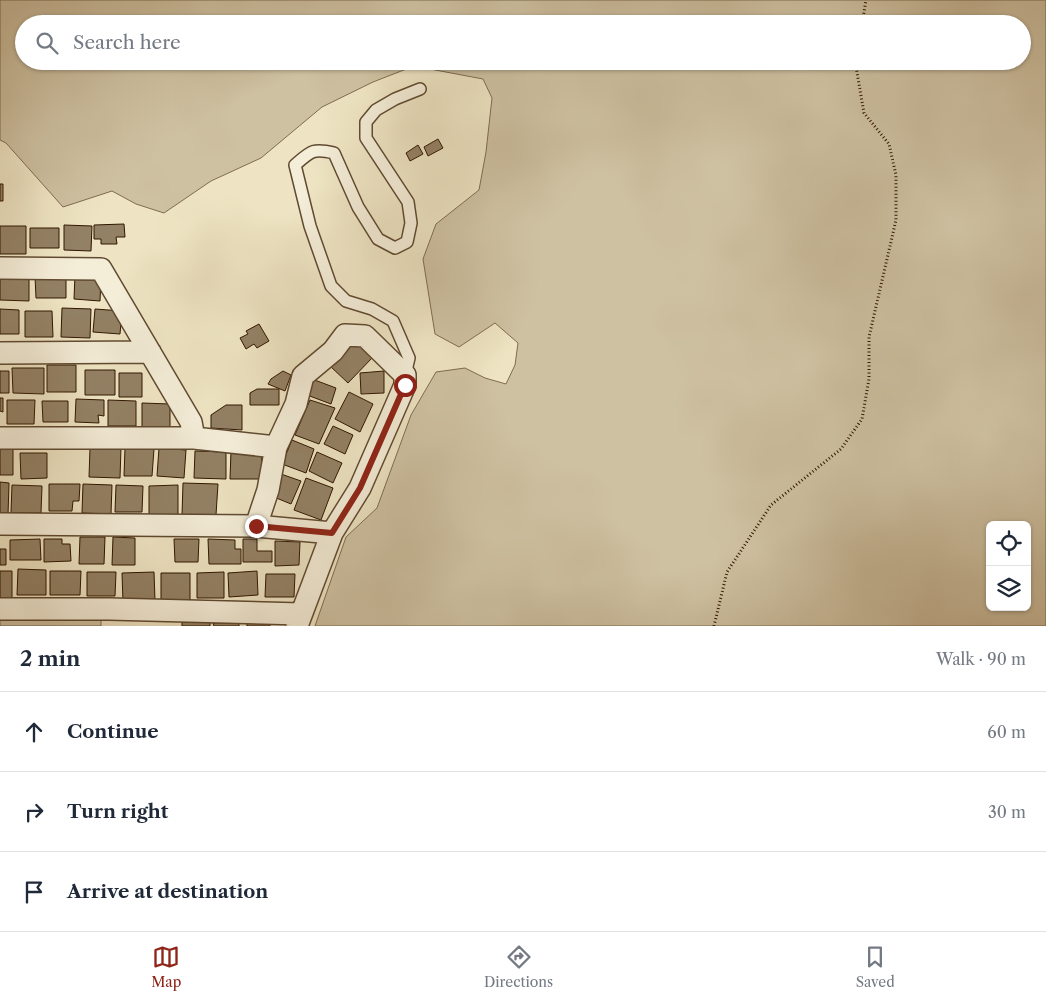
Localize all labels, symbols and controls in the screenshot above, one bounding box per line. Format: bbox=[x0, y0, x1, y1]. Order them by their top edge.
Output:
search box bbox=[15, 15, 1031, 70]
icon: search bbox=[33, 29, 61, 57]
text: Search here bbox=[73, 31, 181, 54]
route start bbox=[394, 374, 417, 397]
route end bbox=[245, 515, 268, 538]
map controls bbox=[986, 521, 1031, 611]
button: locate bbox=[986, 521, 1031, 566]
button: layers bbox=[986, 566, 1031, 611]
text: 2 min bbox=[20, 646, 80, 671]
text: Walk · 90 m bbox=[936, 649, 1026, 669]
icon: ahead bbox=[20, 718, 48, 746]
text: Continue bbox=[67, 720, 159, 743]
text: 60 m bbox=[987, 722, 1026, 742]
icon: right bbox=[20, 798, 48, 826]
text: Turn right bbox=[67, 800, 168, 823]
text: 30 m bbox=[988, 802, 1026, 822]
icon: arrive bbox=[20, 878, 48, 906]
text: Arrive at destination bbox=[67, 880, 268, 903]
tab: Map bbox=[151, 943, 181, 991]
tab: Directions bbox=[484, 943, 553, 991]
tab: Saved bbox=[856, 943, 895, 991]

